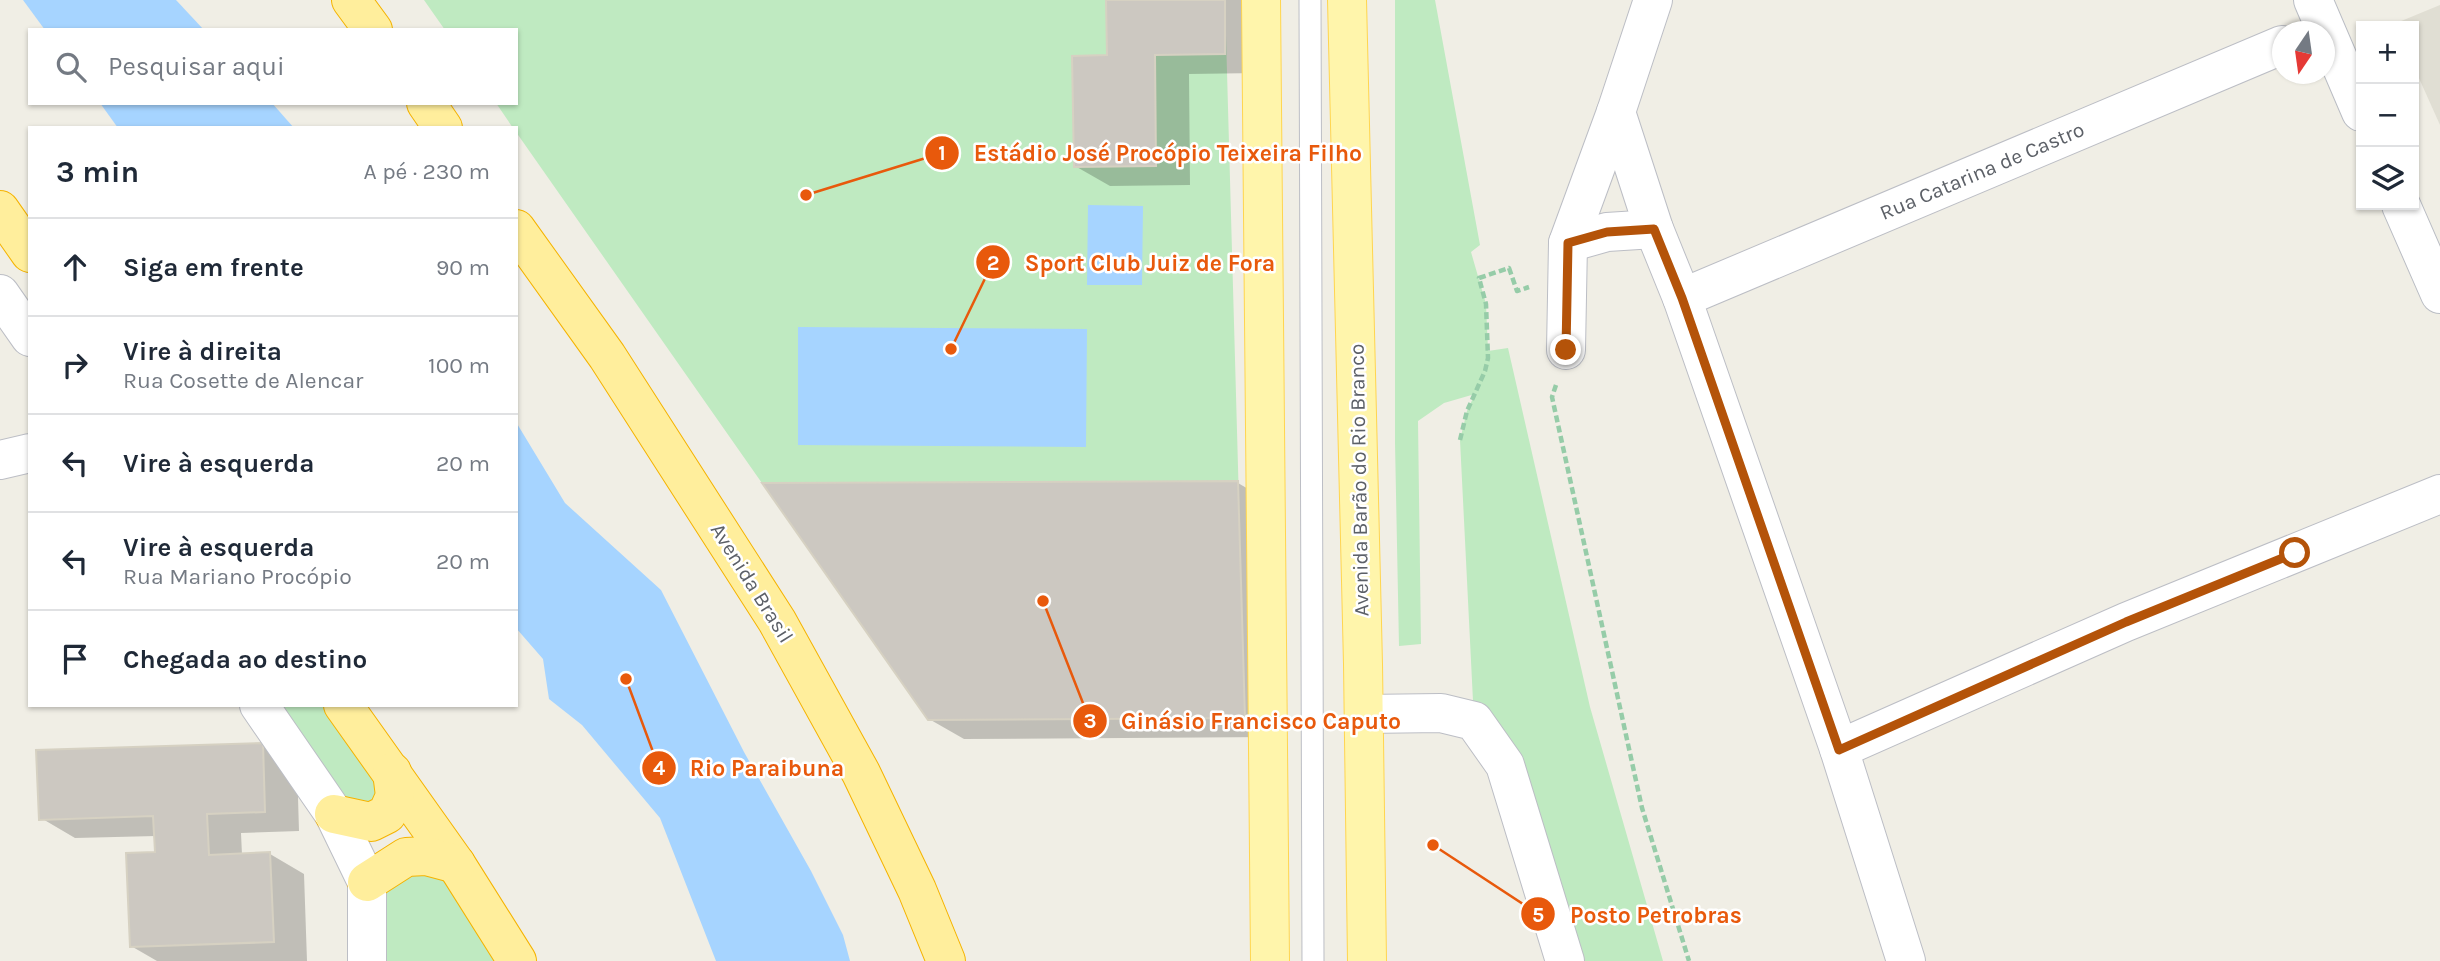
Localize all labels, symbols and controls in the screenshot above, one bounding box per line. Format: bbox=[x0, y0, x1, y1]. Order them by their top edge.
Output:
north arrow bbox=[2272, 21, 2335, 84]
map controls bbox=[2356, 21, 2419, 210]
button: + bbox=[2356, 21, 2419, 84]
search box bbox=[28, 28, 518, 105]
icon: search bbox=[52, 48, 90, 86]
text: Pesquisar aqui bbox=[108, 51, 285, 82]
button: − bbox=[2356, 84, 2419, 147]
street label: Rua Catarina de Castro bbox=[1876, 117, 2088, 225]
callout: Estádio José Procópio Teixeira Filho bbox=[925, 131, 1376, 175]
text: Estádio José Procópio Teixeira Filho bbox=[974, 140, 1362, 167]
text: 1 bbox=[938, 141, 946, 165]
button: layers bbox=[2356, 147, 2419, 210]
text: 3 min bbox=[56, 154, 139, 190]
text: A pé · 230 m bbox=[364, 158, 490, 185]
callout: Sport Club Juiz de Fora bbox=[976, 240, 1289, 284]
icon: ahead bbox=[56, 248, 94, 286]
text: Sport Club Juiz de Fora bbox=[1025, 250, 1275, 277]
text: 2 bbox=[987, 251, 999, 275]
text: Siga em frente bbox=[123, 252, 304, 283]
text: 90 m bbox=[436, 254, 490, 281]
route end bbox=[1550, 334, 1581, 365]
text: Vire à direita bbox=[123, 336, 282, 367]
street label: Avenida Barão do Rio Branco bbox=[1345, 343, 1373, 617]
icon: right bbox=[56, 346, 94, 384]
text: 100 m bbox=[428, 352, 490, 379]
text: Rua Cosette de Alencar bbox=[123, 367, 363, 394]
icon: left bbox=[56, 444, 94, 482]
text: Vire à esquerda bbox=[123, 448, 314, 479]
text: 20 m bbox=[436, 450, 490, 477]
street label: Avenida Brasil bbox=[706, 519, 798, 647]
text: Vire à esquerda bbox=[123, 532, 314, 563]
route start bbox=[2279, 537, 2310, 568]
icon: left bbox=[56, 542, 94, 580]
text: 20 m bbox=[436, 548, 490, 575]
text: Rua Mariano Procópio bbox=[123, 563, 352, 590]
icon: arrive bbox=[56, 640, 94, 678]
text: Chegada ao destino bbox=[123, 644, 367, 675]
callout: Ginásio Francisco Caputo bbox=[1072, 699, 1415, 743]
text: Ginásio Francisco Caputo bbox=[1121, 708, 1401, 735]
text: 3 bbox=[1083, 709, 1097, 733]
callout: Rio Paraibuna bbox=[641, 746, 858, 790]
text: Rio Paraibuna bbox=[690, 755, 844, 782]
text: 4 bbox=[653, 756, 666, 780]
callout: Posto Petrobras bbox=[1521, 892, 1756, 936]
text: Posto Petrobras bbox=[1570, 902, 1742, 929]
text: 5 bbox=[1532, 903, 1544, 927]

